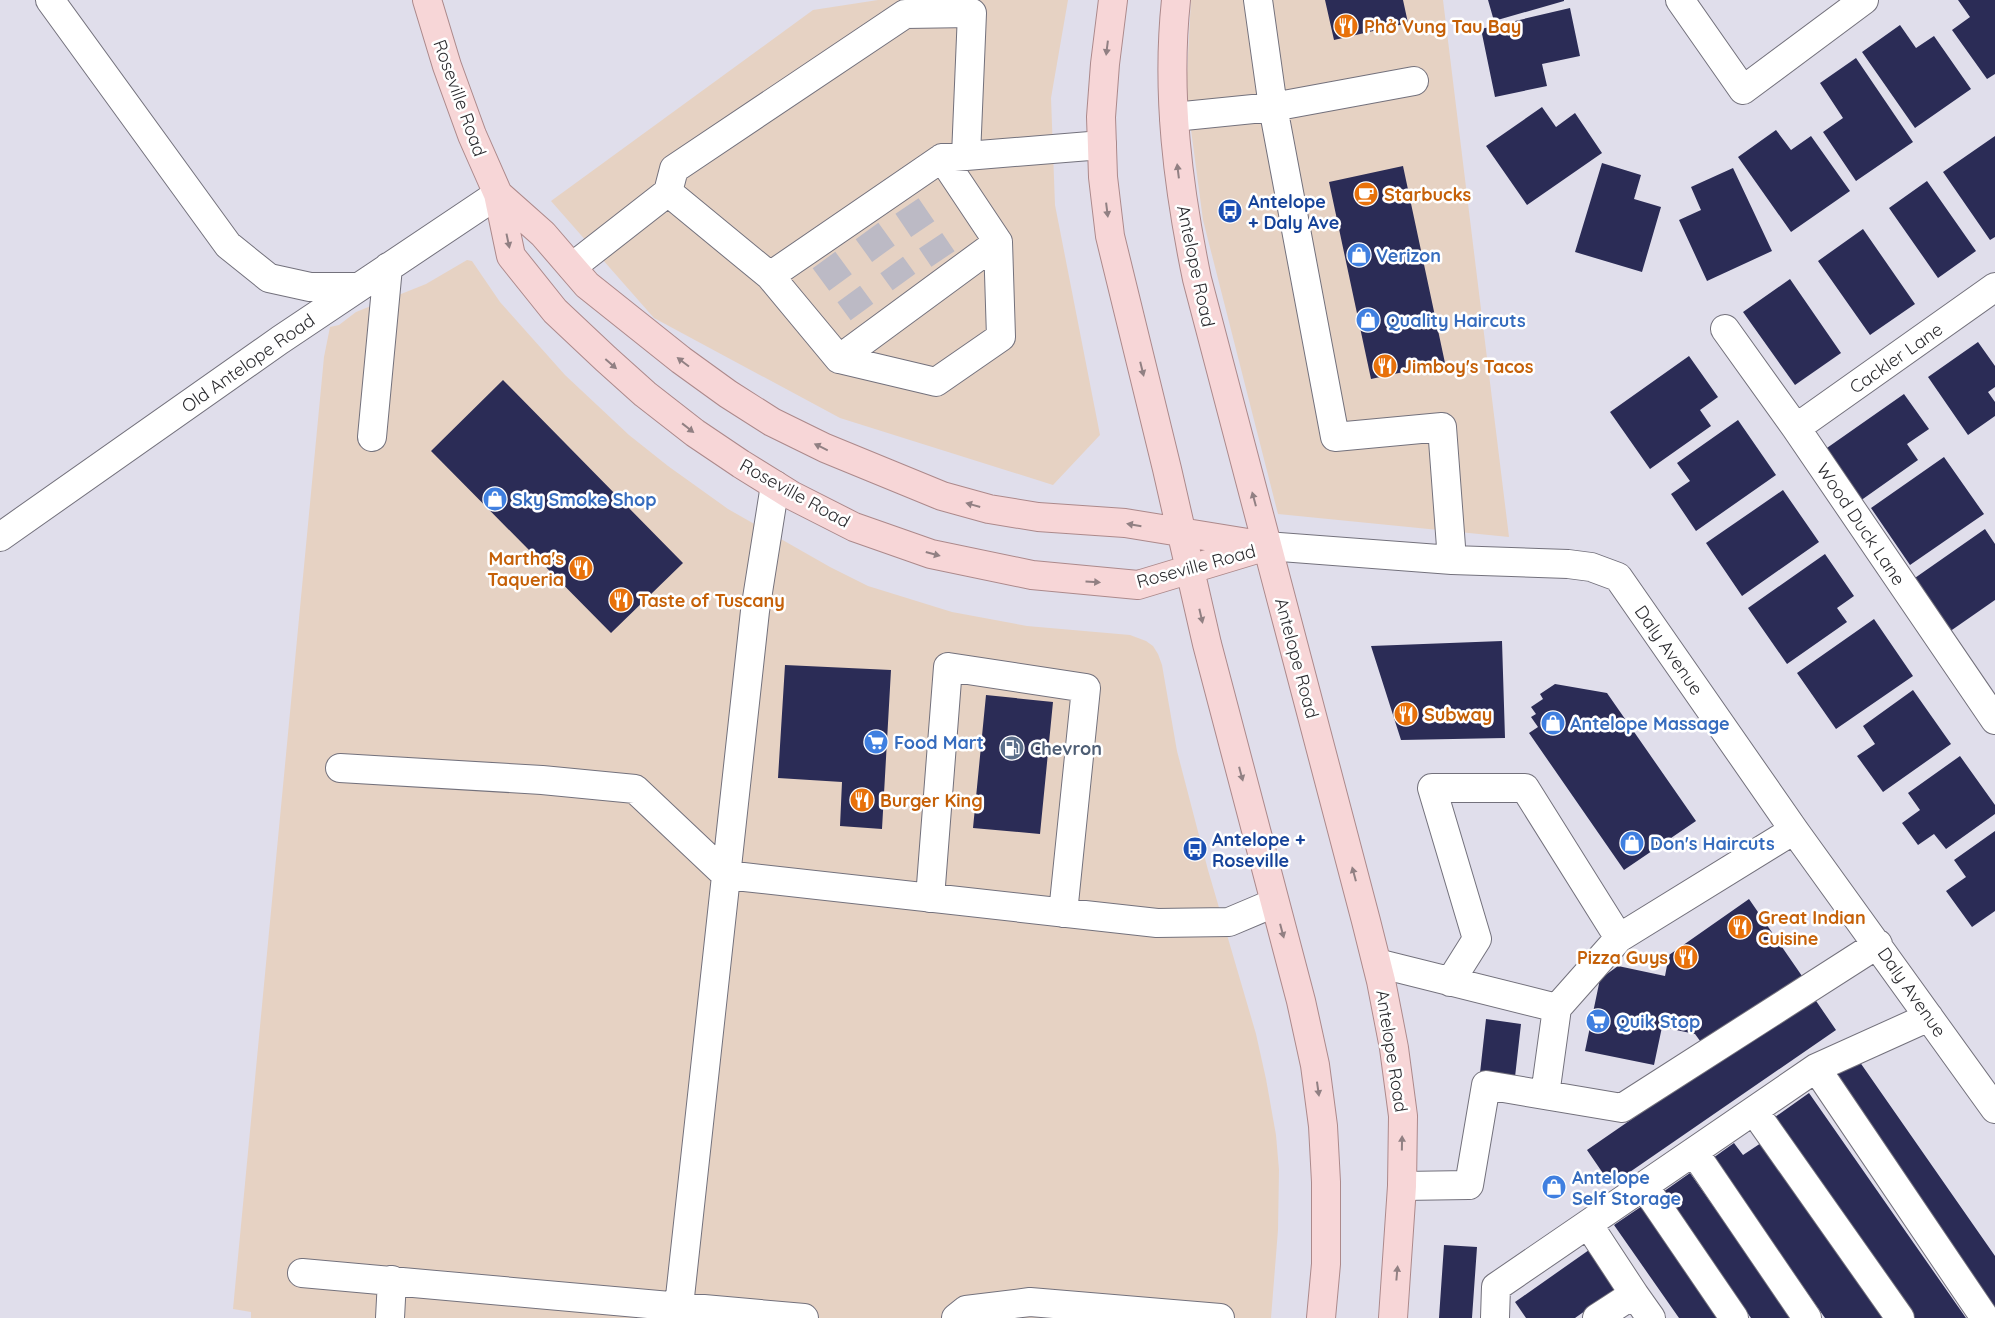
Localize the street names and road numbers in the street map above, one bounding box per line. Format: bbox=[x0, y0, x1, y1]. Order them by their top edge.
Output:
street label: Roseville Road bbox=[428, 36, 492, 160]
street label: Antelope Road bbox=[1172, 203, 1220, 329]
street label: Old Antelope Road bbox=[177, 308, 319, 418]
street label: Cackler Lane bbox=[1845, 317, 1947, 399]
street label: Roseville Road bbox=[736, 453, 854, 533]
street label: Wood Duck Lane bbox=[1812, 458, 1910, 590]
street label: Roseville Road bbox=[1134, 539, 1258, 593]
street label: Antelope Road bbox=[1270, 595, 1324, 721]
street label: Daly Avenue bbox=[1630, 601, 1708, 699]
street label: Daly Avenue bbox=[1873, 943, 1951, 1041]
street label: Antelope Road bbox=[1371, 988, 1413, 1114]

